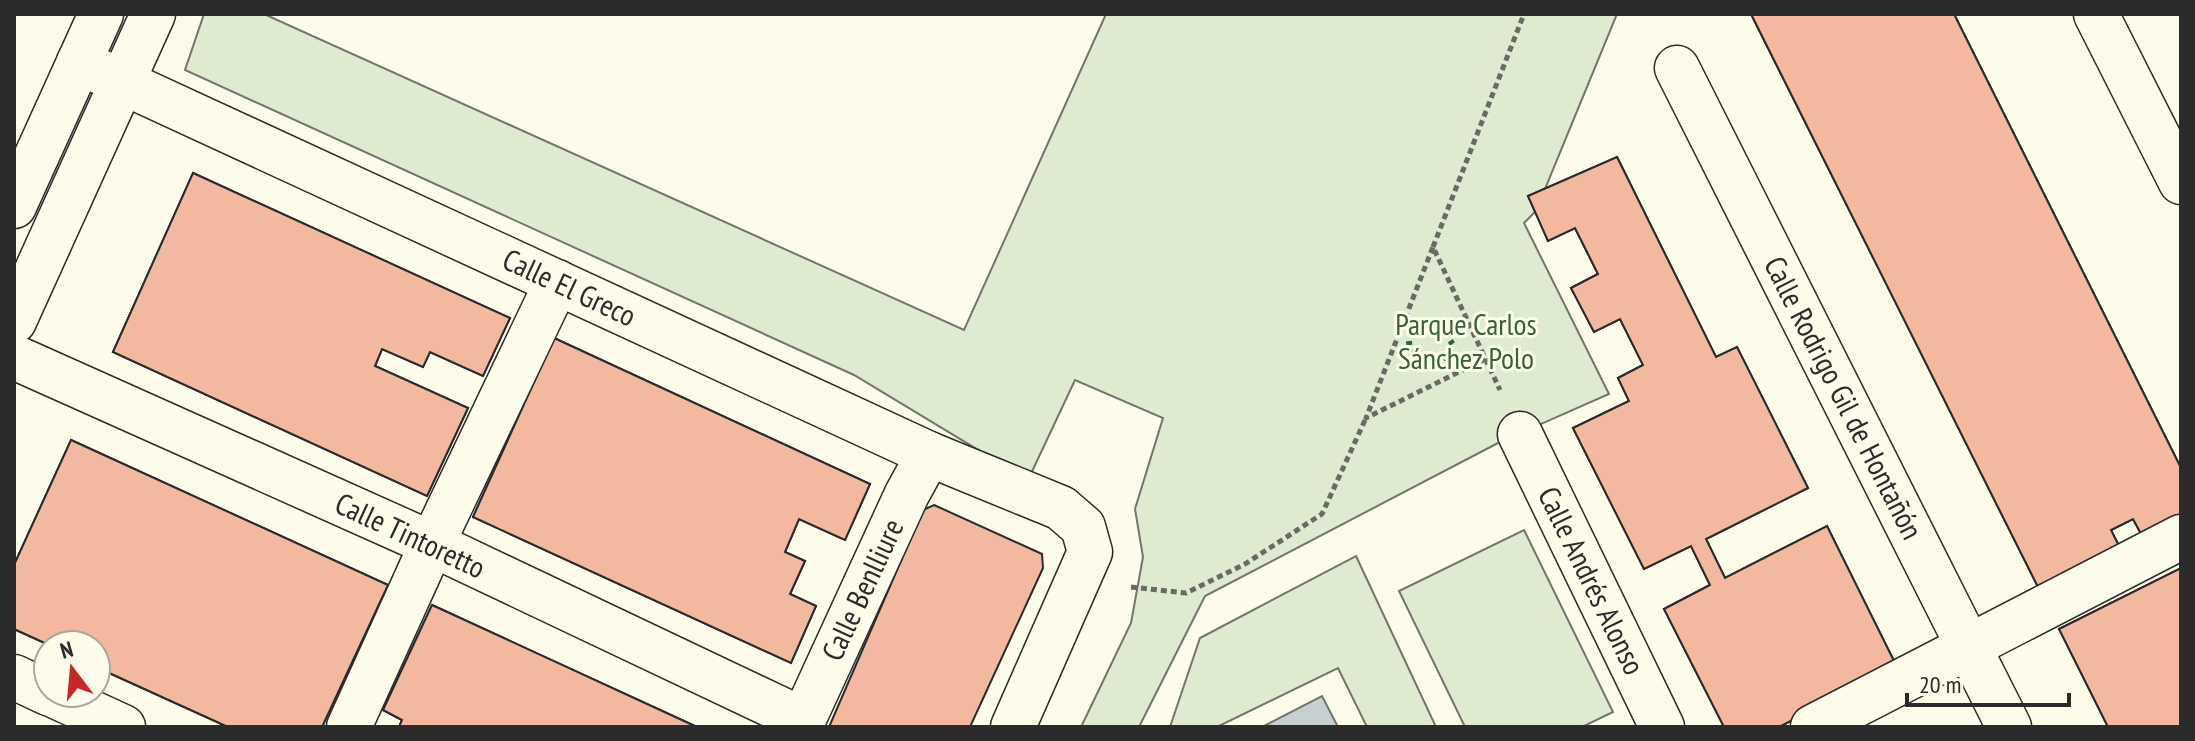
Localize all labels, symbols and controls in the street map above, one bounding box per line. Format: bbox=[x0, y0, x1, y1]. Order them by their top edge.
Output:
street label: Calle El Greco bbox=[497, 239, 642, 334]
street label: Calle Rodrigo Gil de Hontañón bbox=[1756, 249, 1933, 545]
park label: Parque Carlos Sánchez Polo bbox=[1395, 304, 1537, 377]
street label: Calle Andrés Alonso bbox=[1530, 480, 1655, 681]
street label: Calle Tintoretto bbox=[329, 483, 492, 586]
street label: Calle Benlliure bbox=[812, 512, 911, 666]
north arrow bbox=[32, 629, 112, 709]
text: N bbox=[57, 635, 76, 665]
scale bar bbox=[1907, 657, 2069, 707]
text: 20 m bbox=[1919, 669, 1961, 700]

